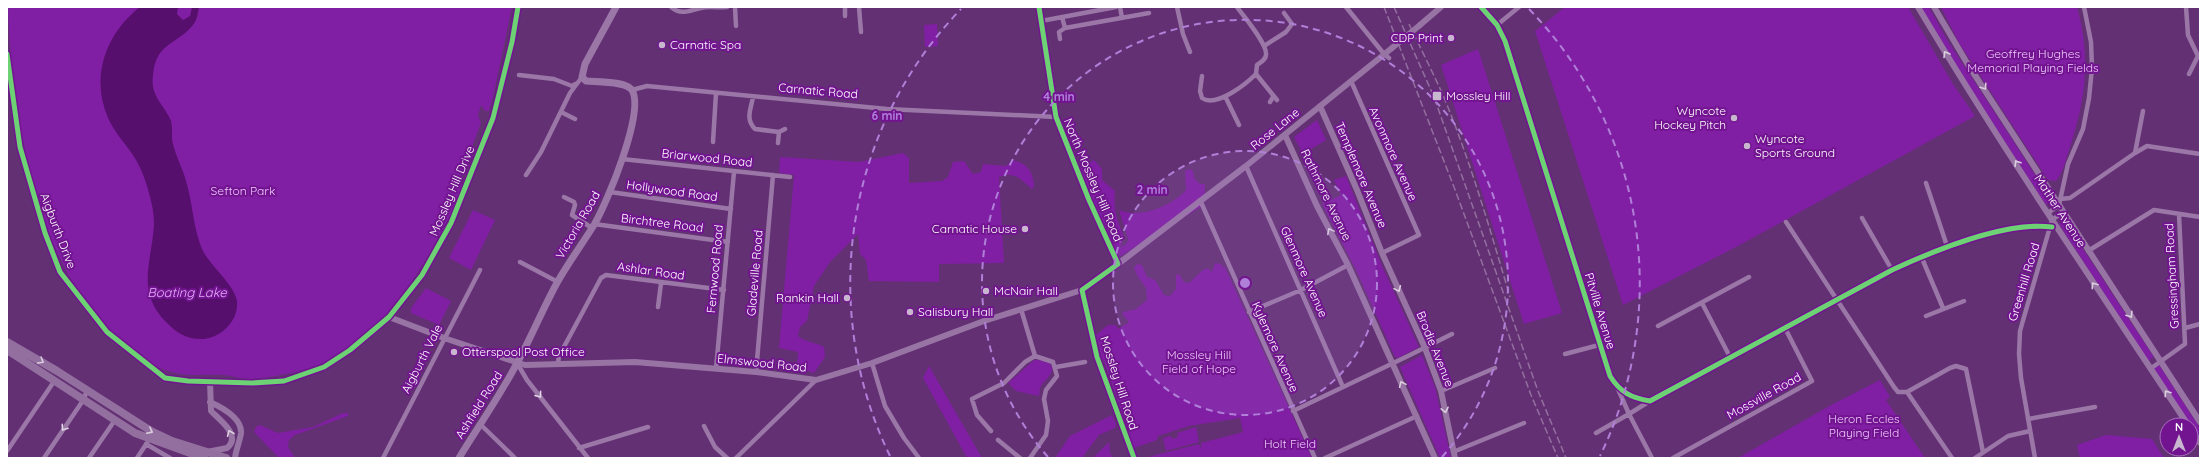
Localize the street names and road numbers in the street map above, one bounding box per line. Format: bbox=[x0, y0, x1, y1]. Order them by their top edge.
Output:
street label: Carnatic Road bbox=[778, 80, 858, 101]
street label: Rose Lane bbox=[1247, 104, 1302, 153]
street label: Avonmore Avenue bbox=[1366, 104, 1421, 203]
street label: North Mossley Hill Road bbox=[1061, 116, 1126, 244]
street label: Templemore Avenue bbox=[1332, 119, 1391, 230]
street label: Mossley Hill Drive bbox=[426, 143, 477, 238]
street label: Briarwood Road bbox=[661, 145, 753, 170]
street label: Rathmore Avenue bbox=[1298, 147, 1355, 243]
street label: Mather Avenue bbox=[2031, 172, 2090, 250]
street label: Hollywood Road bbox=[626, 177, 719, 204]
street label: Victoria Road bbox=[552, 188, 603, 261]
street label: Aigburth Drive bbox=[37, 191, 80, 271]
street label: Birchtree Road bbox=[620, 210, 704, 235]
street label: Gressingham Road bbox=[2161, 223, 2182, 329]
street label: Fernwood Road bbox=[703, 224, 726, 314]
street label: Glenmore Avenue bbox=[1278, 224, 1331, 320]
street label: Gladeville Road bbox=[743, 229, 766, 317]
street label: Greenhill Road bbox=[2004, 241, 2043, 323]
street label: Ashlar Road bbox=[616, 258, 686, 283]
street label: Pitville Avenue bbox=[1582, 271, 1619, 351]
street label: Kylemore Avenue bbox=[1249, 299, 1302, 395]
street label: Brodie Avenue bbox=[1413, 309, 1458, 389]
street label: Aigburth Vale bbox=[398, 322, 445, 396]
street label: Mossley Hill Road bbox=[1097, 334, 1142, 432]
street label: Elmswood Road bbox=[717, 350, 808, 375]
street label: Ashfield Road bbox=[452, 368, 505, 441]
street label: Mossville Road bbox=[1724, 369, 1804, 422]

